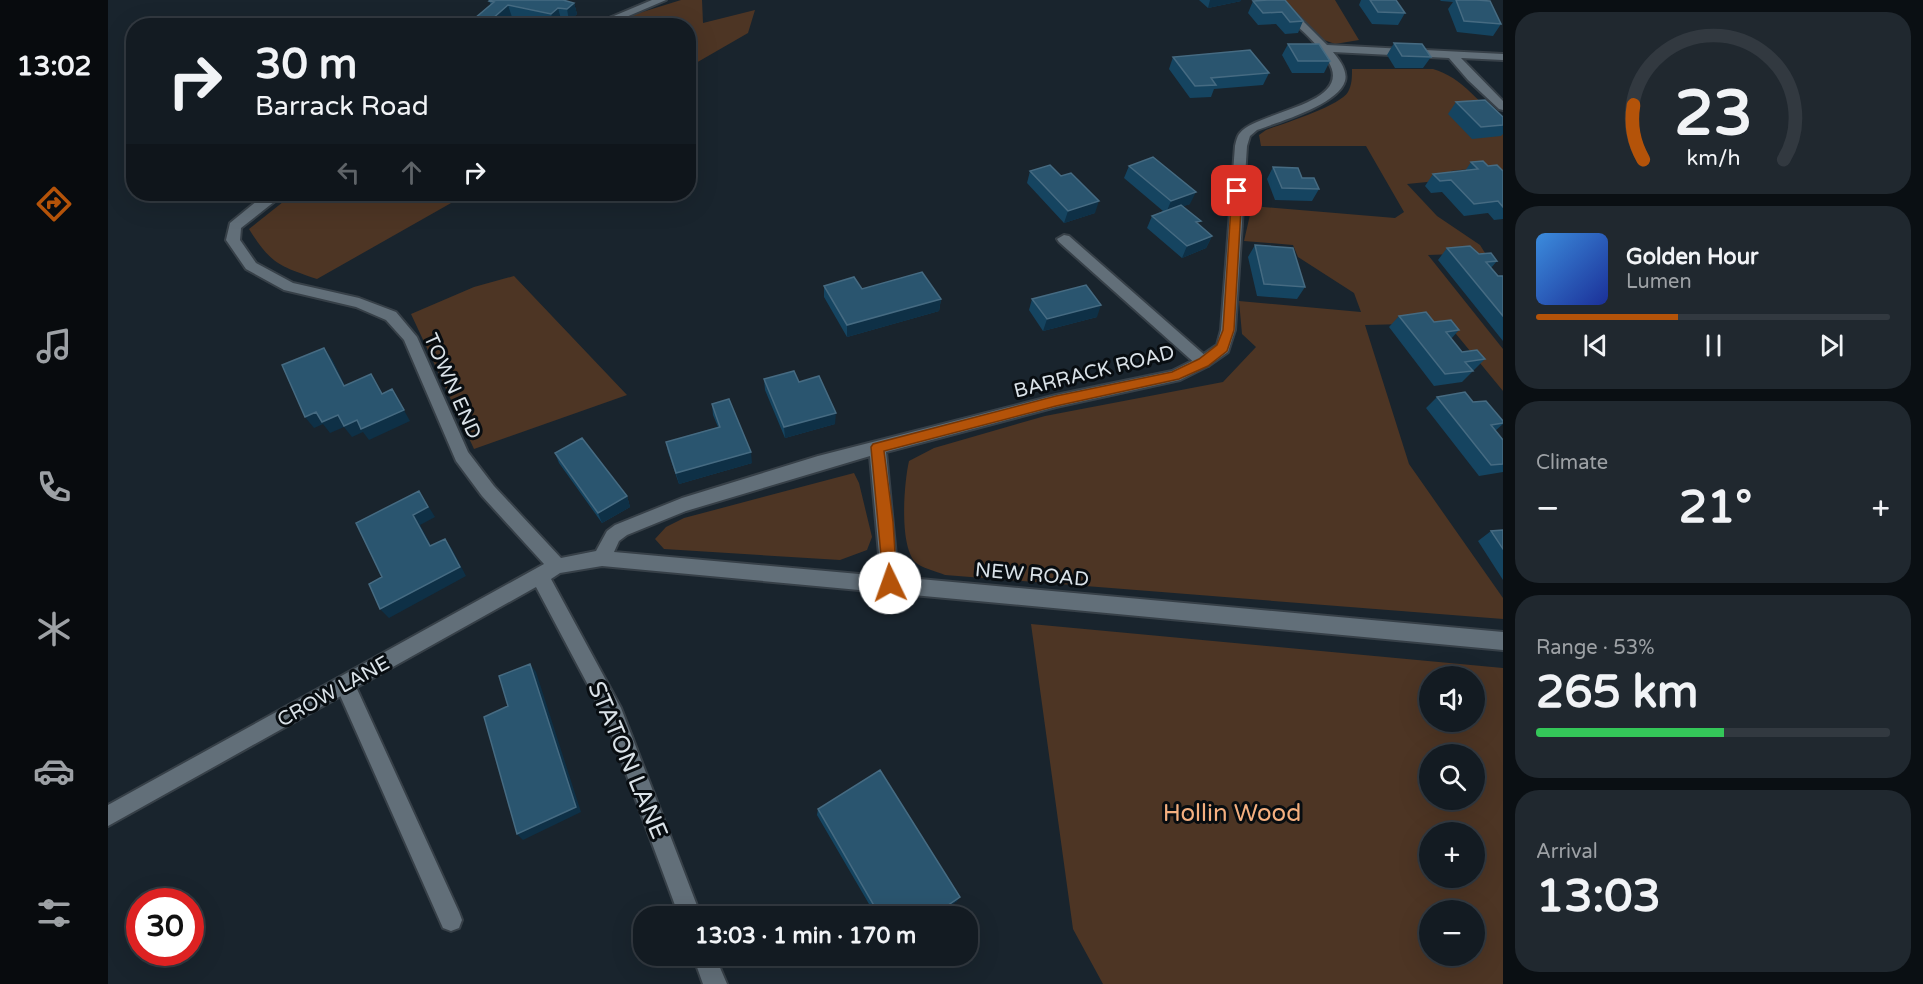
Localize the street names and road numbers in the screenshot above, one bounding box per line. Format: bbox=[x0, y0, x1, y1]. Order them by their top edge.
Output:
street label: TOWN END bbox=[418, 330, 486, 443]
street label: BARRACK ROAD bbox=[1012, 340, 1177, 404]
street label: NEW ROAD bbox=[974, 558, 1090, 592]
street label: CROW LANE bbox=[273, 651, 394, 733]
street label: STATON LANE bbox=[581, 677, 674, 843]

